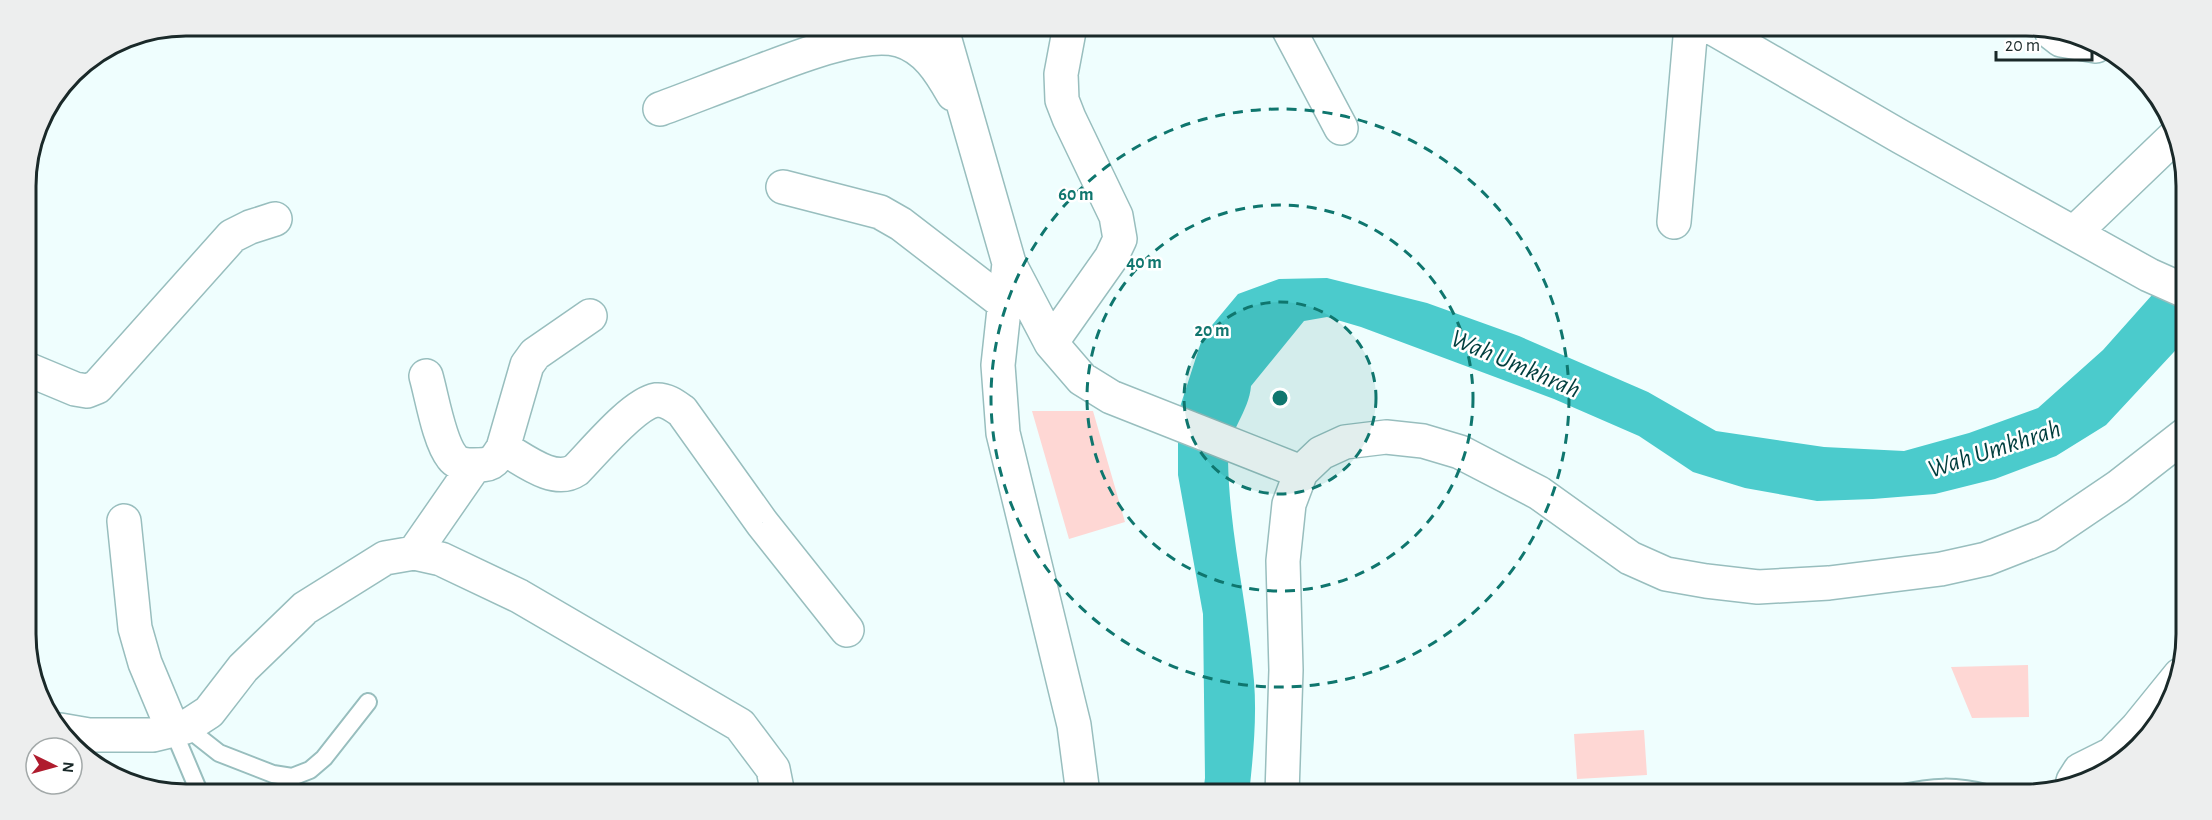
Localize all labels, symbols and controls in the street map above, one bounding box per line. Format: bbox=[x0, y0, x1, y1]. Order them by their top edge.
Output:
scale bar bbox=[1996, 24, 2092, 62]
text: 20 m bbox=[2005, 37, 2040, 55]
text: 60 m bbox=[1058, 186, 1094, 204]
text: 40 m bbox=[1126, 254, 1162, 272]
text: 20 m bbox=[1194, 322, 1230, 340]
water label: Wah Umkhrah bbox=[1447, 325, 1584, 403]
centre of rings bbox=[1270, 388, 1290, 408]
water label: Wah Umkhrah bbox=[1925, 415, 2064, 483]
north arrow bbox=[24, 736, 84, 796]
text: N bbox=[59, 761, 76, 773]

